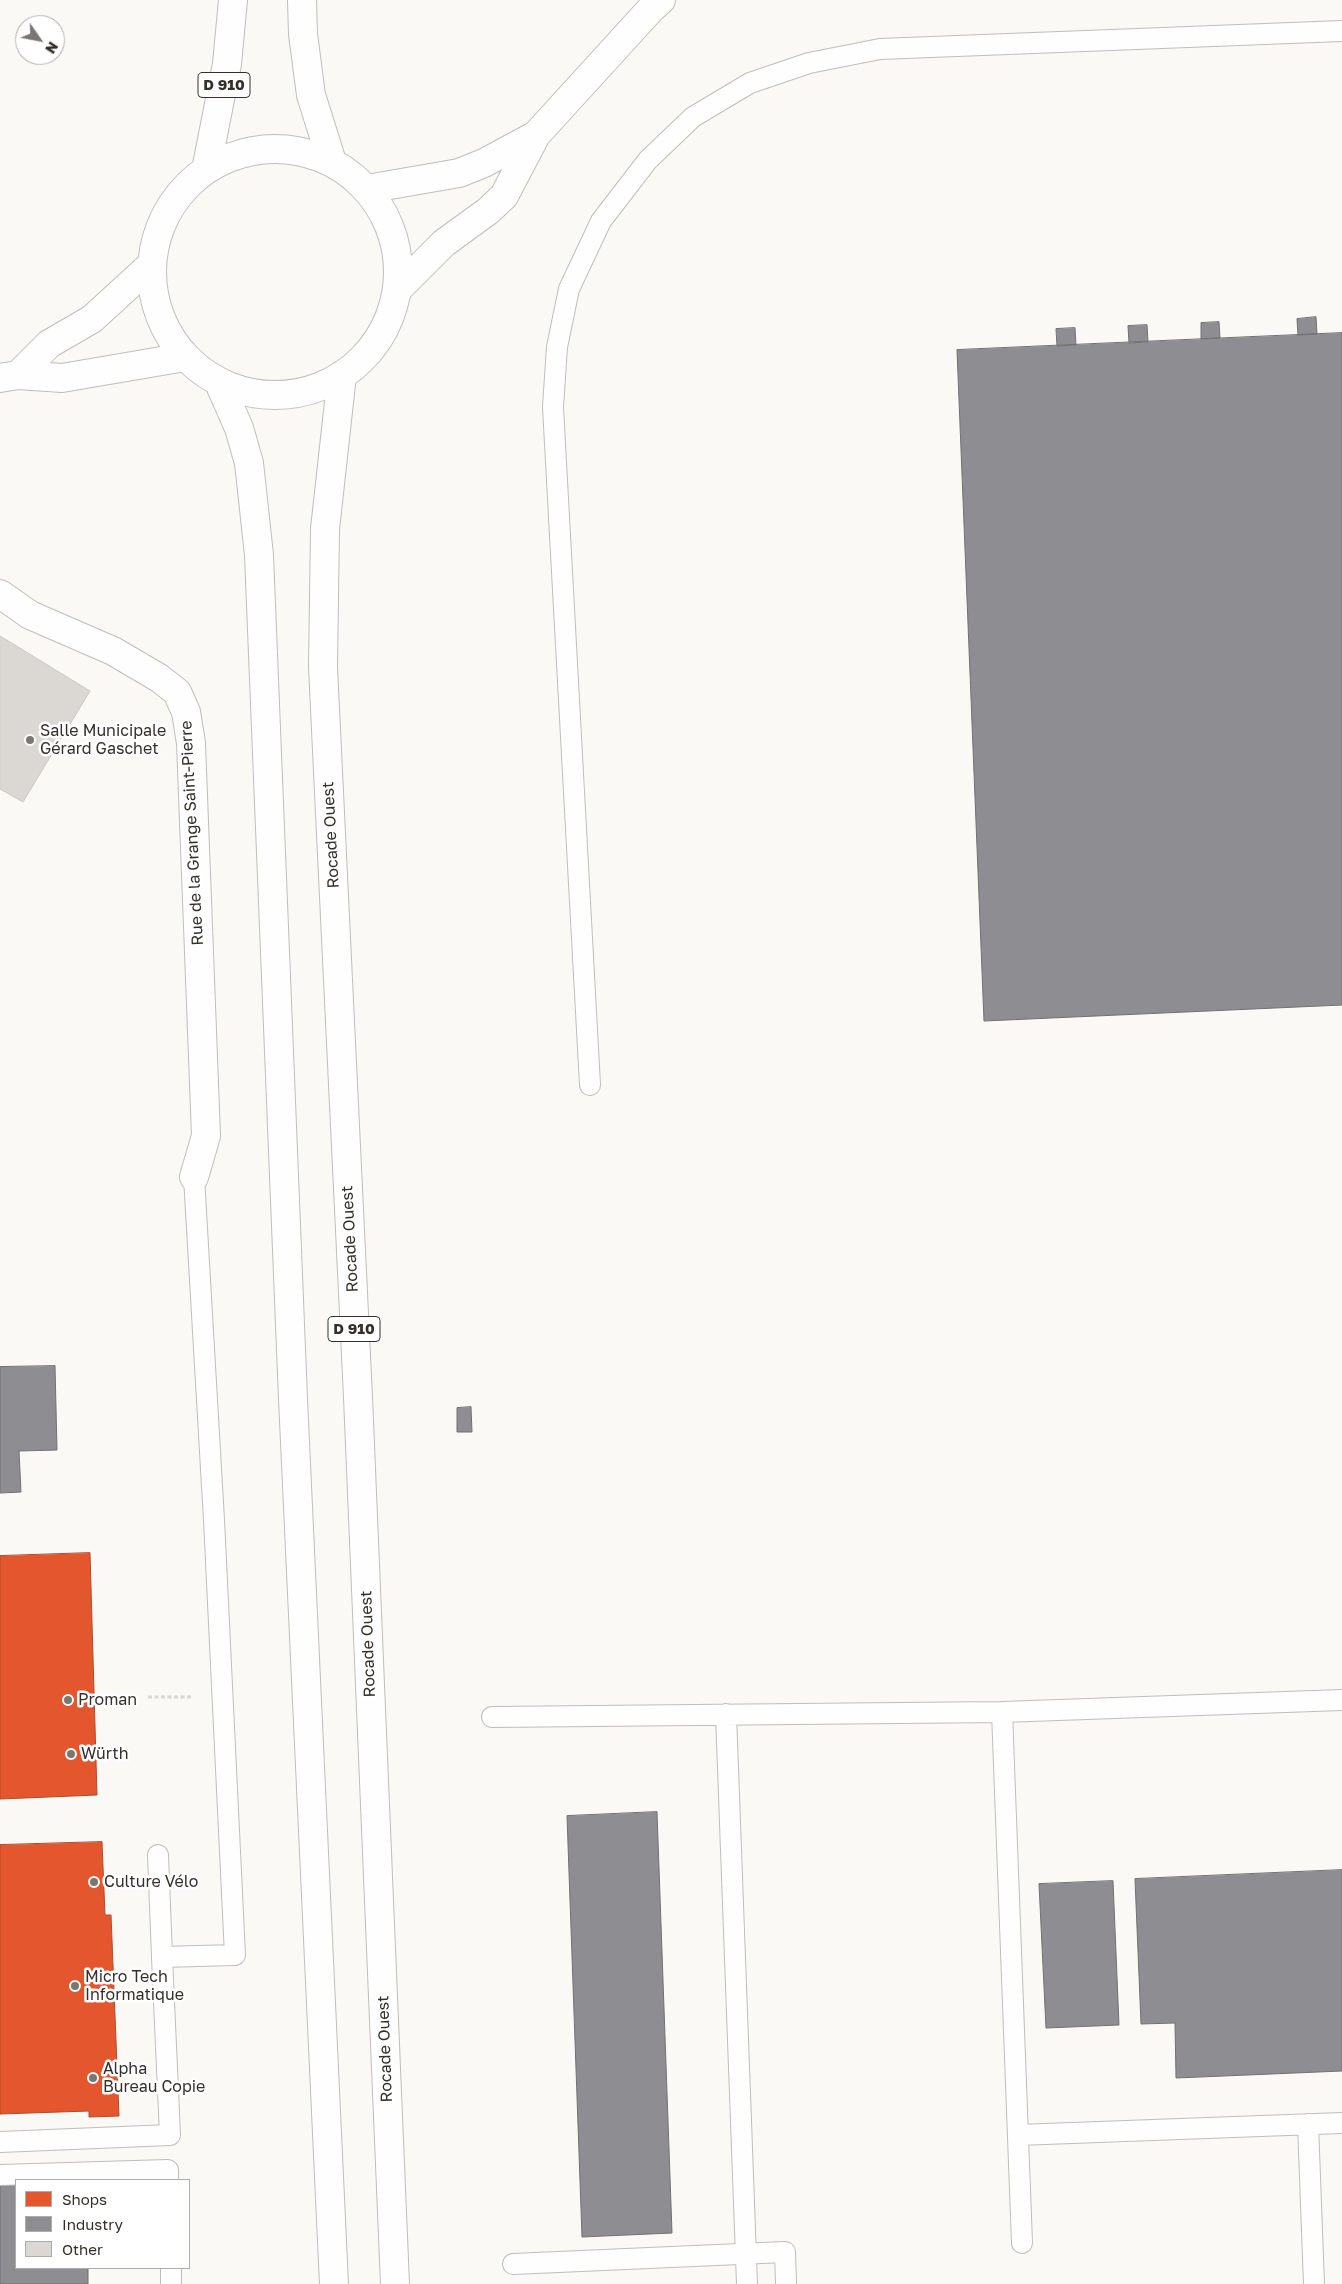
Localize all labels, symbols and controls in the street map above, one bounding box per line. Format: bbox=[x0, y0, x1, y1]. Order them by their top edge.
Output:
north arrow bbox=[15, 15, 65, 65]
text: N bbox=[42, 39, 62, 57]
road number: D 910 bbox=[198, 72, 250, 98]
street label: Rue de la Grange Saint-Pierre bbox=[177, 720, 207, 946]
place label: Salle Municipale Gérard Gaschet bbox=[40, 721, 166, 759]
marker: Salle Municipale Gérard Gaschet bbox=[24, 734, 36, 746]
street label: Rocade Ouest bbox=[319, 781, 343, 889]
street label: Rocade Ouest bbox=[338, 1185, 362, 1293]
road number: D 910 bbox=[328, 1316, 380, 1342]
street label: Rocade Ouest bbox=[357, 1590, 379, 1698]
place label: Proman bbox=[78, 1690, 137, 1710]
marker: Proman bbox=[62, 1694, 74, 1706]
place label: Würth bbox=[81, 1744, 129, 1764]
marker: Würth bbox=[65, 1748, 77, 1760]
place label: Culture Vélo bbox=[104, 1872, 198, 1892]
marker: Culture Vélo bbox=[88, 1876, 100, 1888]
place label: Micro Tech Informatique bbox=[85, 1967, 184, 2005]
marker: Micro Tech Informatique bbox=[69, 1980, 81, 1992]
street label: Rocade Ouest bbox=[374, 1995, 396, 2103]
place label: Alpha Bureau Copie bbox=[103, 2059, 205, 2097]
marker: Alpha Bureau Copie bbox=[87, 2072, 99, 2084]
legend bbox=[15, 2179, 190, 2269]
text: Shops bbox=[62, 2190, 107, 2208]
text: Industry bbox=[62, 2215, 123, 2233]
text: Other bbox=[62, 2240, 103, 2258]

